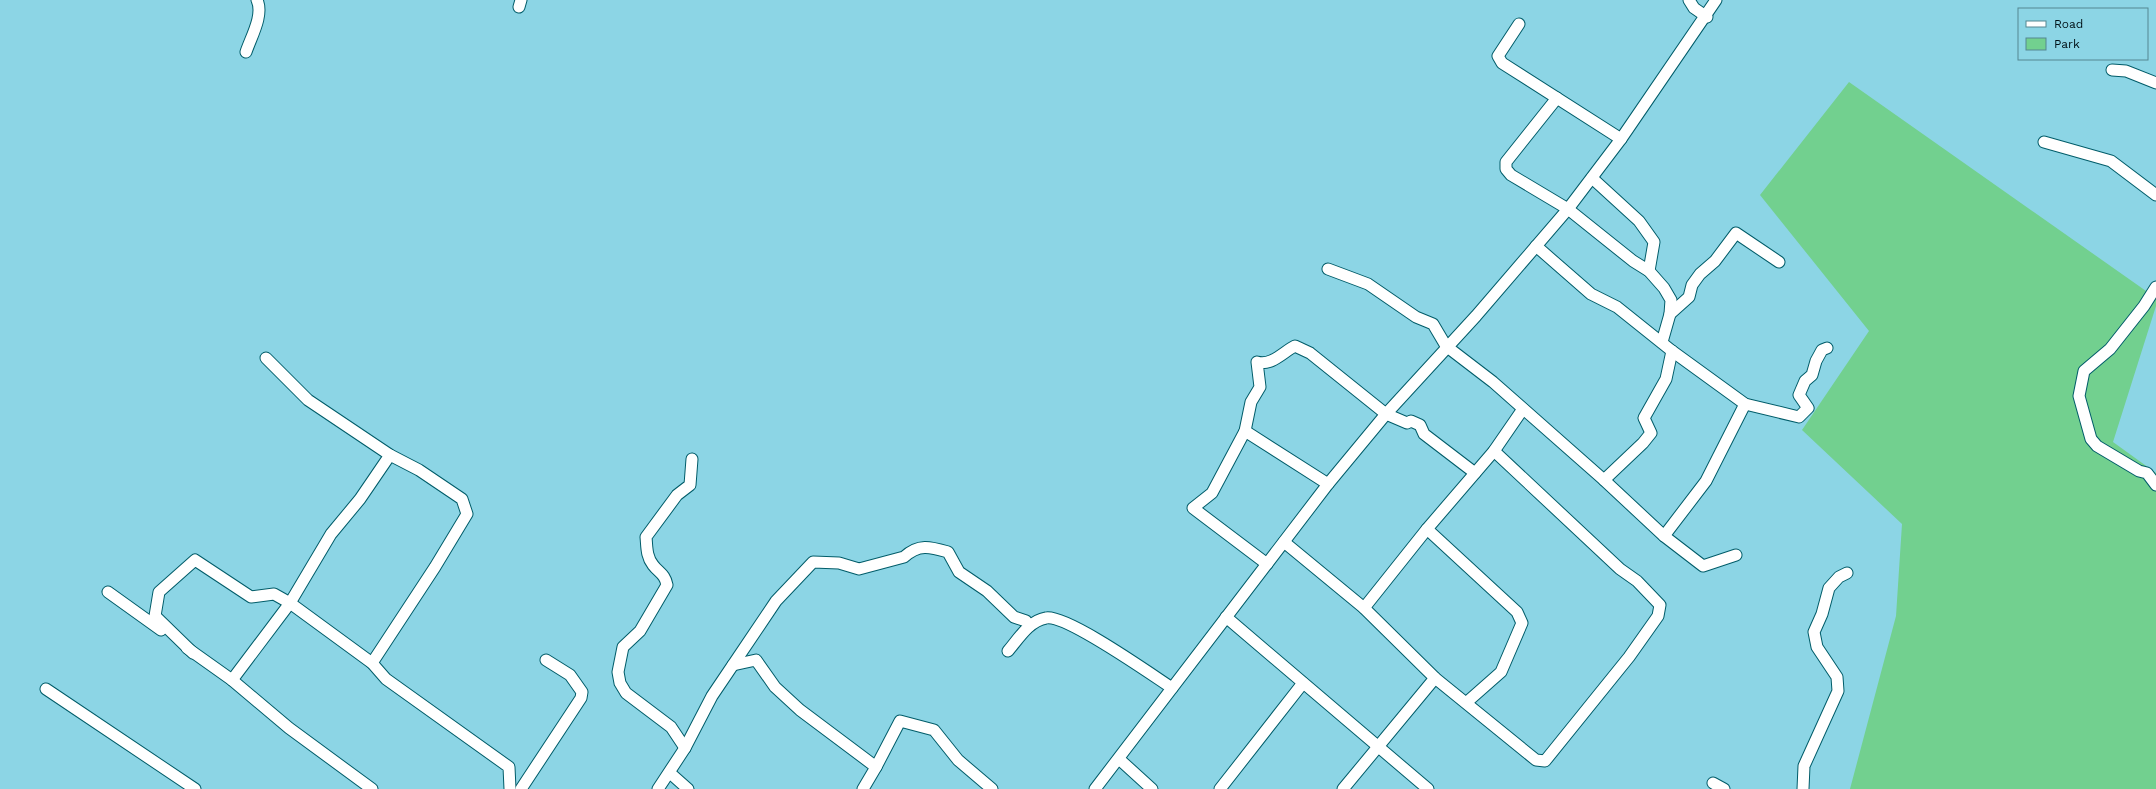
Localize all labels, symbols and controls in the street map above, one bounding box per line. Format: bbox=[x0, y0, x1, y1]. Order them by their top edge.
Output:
legend bbox=[2018, 8, 2148, 60]
text: Road bbox=[2054, 17, 2083, 31]
text: Park bbox=[2054, 37, 2080, 51]

